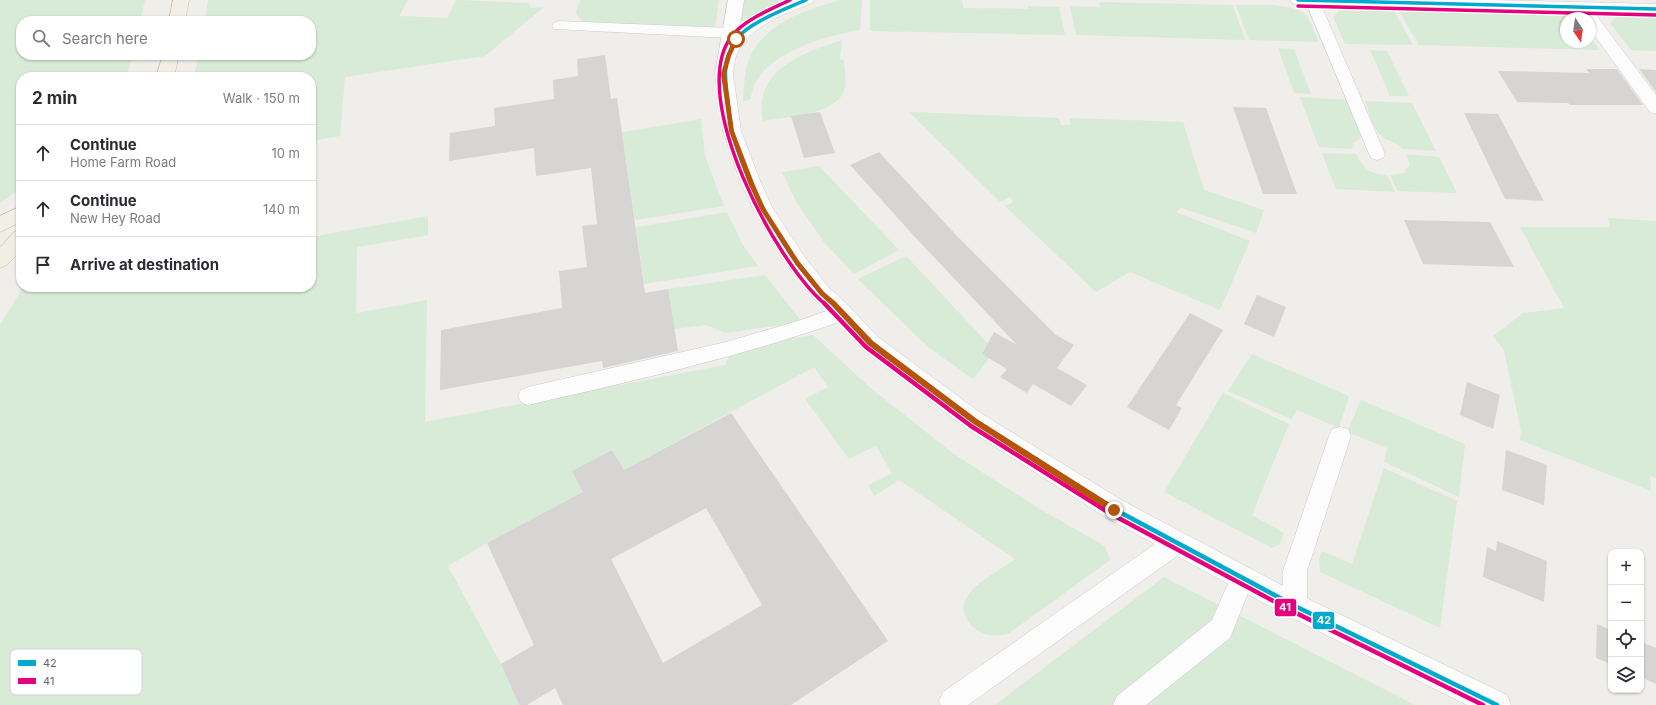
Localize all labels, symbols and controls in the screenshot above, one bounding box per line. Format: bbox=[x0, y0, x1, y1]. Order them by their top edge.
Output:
north arrow bbox=[1560, 12, 1596, 48]
search box bbox=[16, 16, 316, 60]
icon: search bbox=[30, 27, 52, 49]
text: Search here bbox=[62, 29, 148, 48]
route start bbox=[727, 30, 745, 48]
text: 2 min bbox=[32, 88, 77, 108]
text: Walk · 150 m bbox=[223, 90, 300, 106]
text: Continue bbox=[70, 135, 137, 154]
icon: ahead bbox=[32, 142, 54, 164]
text: 10 m bbox=[271, 145, 300, 161]
text: Home Farm Road bbox=[70, 154, 176, 170]
text: Continue bbox=[70, 191, 137, 210]
icon: ahead bbox=[32, 198, 54, 220]
text: 140 m bbox=[263, 201, 300, 217]
text: New Hey Road bbox=[70, 210, 161, 226]
icon: arrive bbox=[32, 254, 54, 276]
text: Arrive at destination bbox=[70, 255, 219, 274]
route end bbox=[1105, 501, 1123, 519]
map controls bbox=[1608, 549, 1644, 693]
button: + bbox=[1608, 549, 1644, 585]
button: − bbox=[1608, 585, 1644, 621]
line badge: 41 bbox=[1274, 598, 1297, 617]
text: 41 bbox=[1279, 600, 1291, 614]
line badge: 42 bbox=[1312, 611, 1335, 630]
text: 42 bbox=[1317, 613, 1331, 627]
button: locate bbox=[1608, 621, 1644, 657]
legend bbox=[10, 649, 142, 695]
text: 42 bbox=[43, 656, 57, 670]
button: layers bbox=[1608, 657, 1644, 693]
text: 41 bbox=[43, 674, 54, 688]

